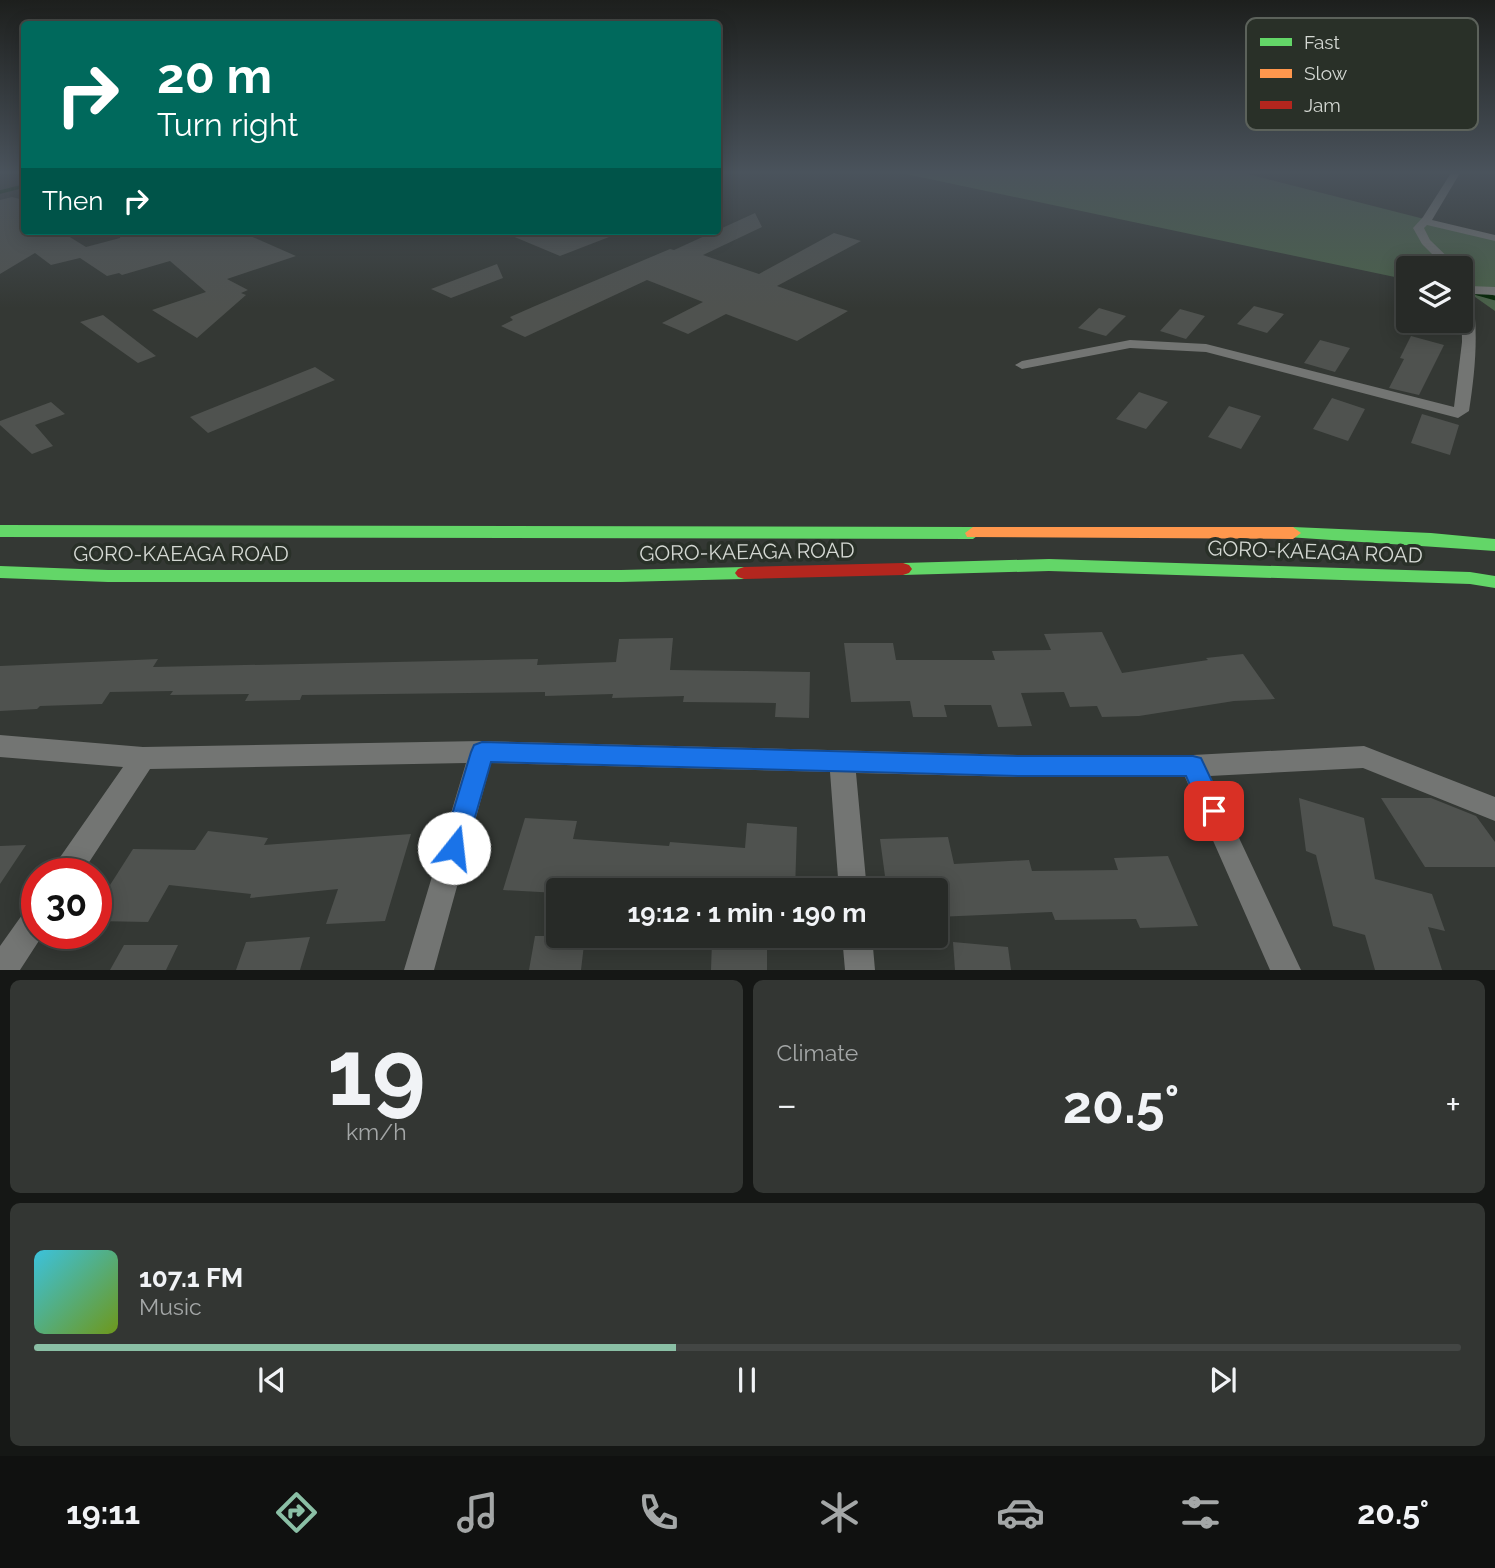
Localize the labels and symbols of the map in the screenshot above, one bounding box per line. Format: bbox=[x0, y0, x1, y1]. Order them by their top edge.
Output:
legend bbox=[1246, 18, 1478, 130]
text: Fast bbox=[1304, 31, 1340, 53]
text: Slow bbox=[1304, 62, 1348, 84]
text: Jam bbox=[1304, 94, 1341, 116]
street label: GORO-KAEAGA ROAD bbox=[1207, 535, 1423, 568]
street label: GORO-KAEAGA ROAD bbox=[639, 537, 855, 566]
street label: GORO-KAEAGA ROAD bbox=[73, 541, 289, 566]
pin bbox=[1184, 781, 1244, 841]
position arrow bbox=[417, 811, 491, 885]
speed limit sign: 30 bbox=[21, 858, 112, 949]

